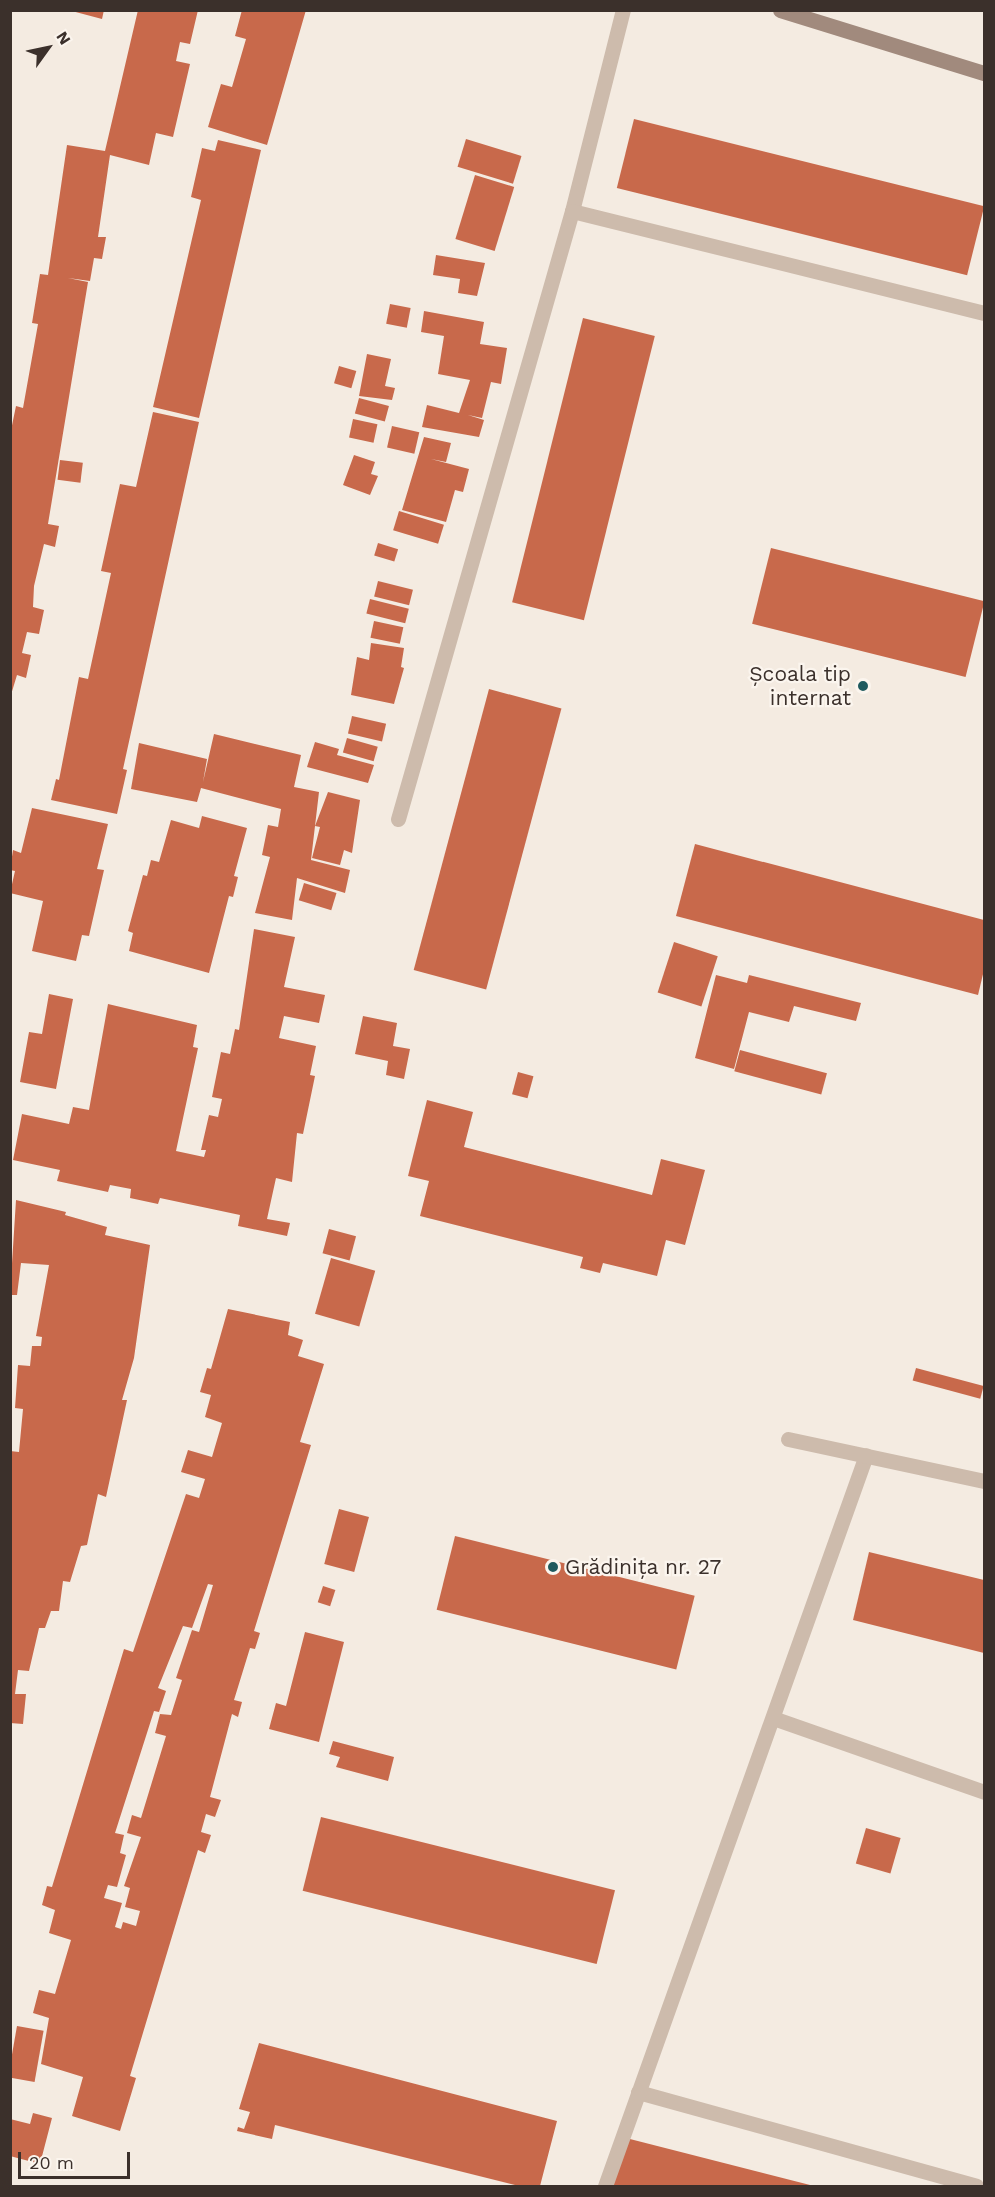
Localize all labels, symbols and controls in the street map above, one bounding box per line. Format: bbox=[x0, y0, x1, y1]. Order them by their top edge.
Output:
north arrow bbox=[18, 18, 78, 78]
text: N bbox=[52, 28, 75, 48]
place label: Școala tip internat bbox=[748, 661, 851, 711]
marker: Școala tip internat bbox=[856, 679, 870, 693]
place label: Grădinița nr. 27 bbox=[565, 1554, 722, 1580]
marker: Grădinița nr. 27 bbox=[546, 1560, 560, 1574]
scale bar bbox=[21, 2140, 134, 2178]
text: 20 m bbox=[29, 2152, 74, 2173]

